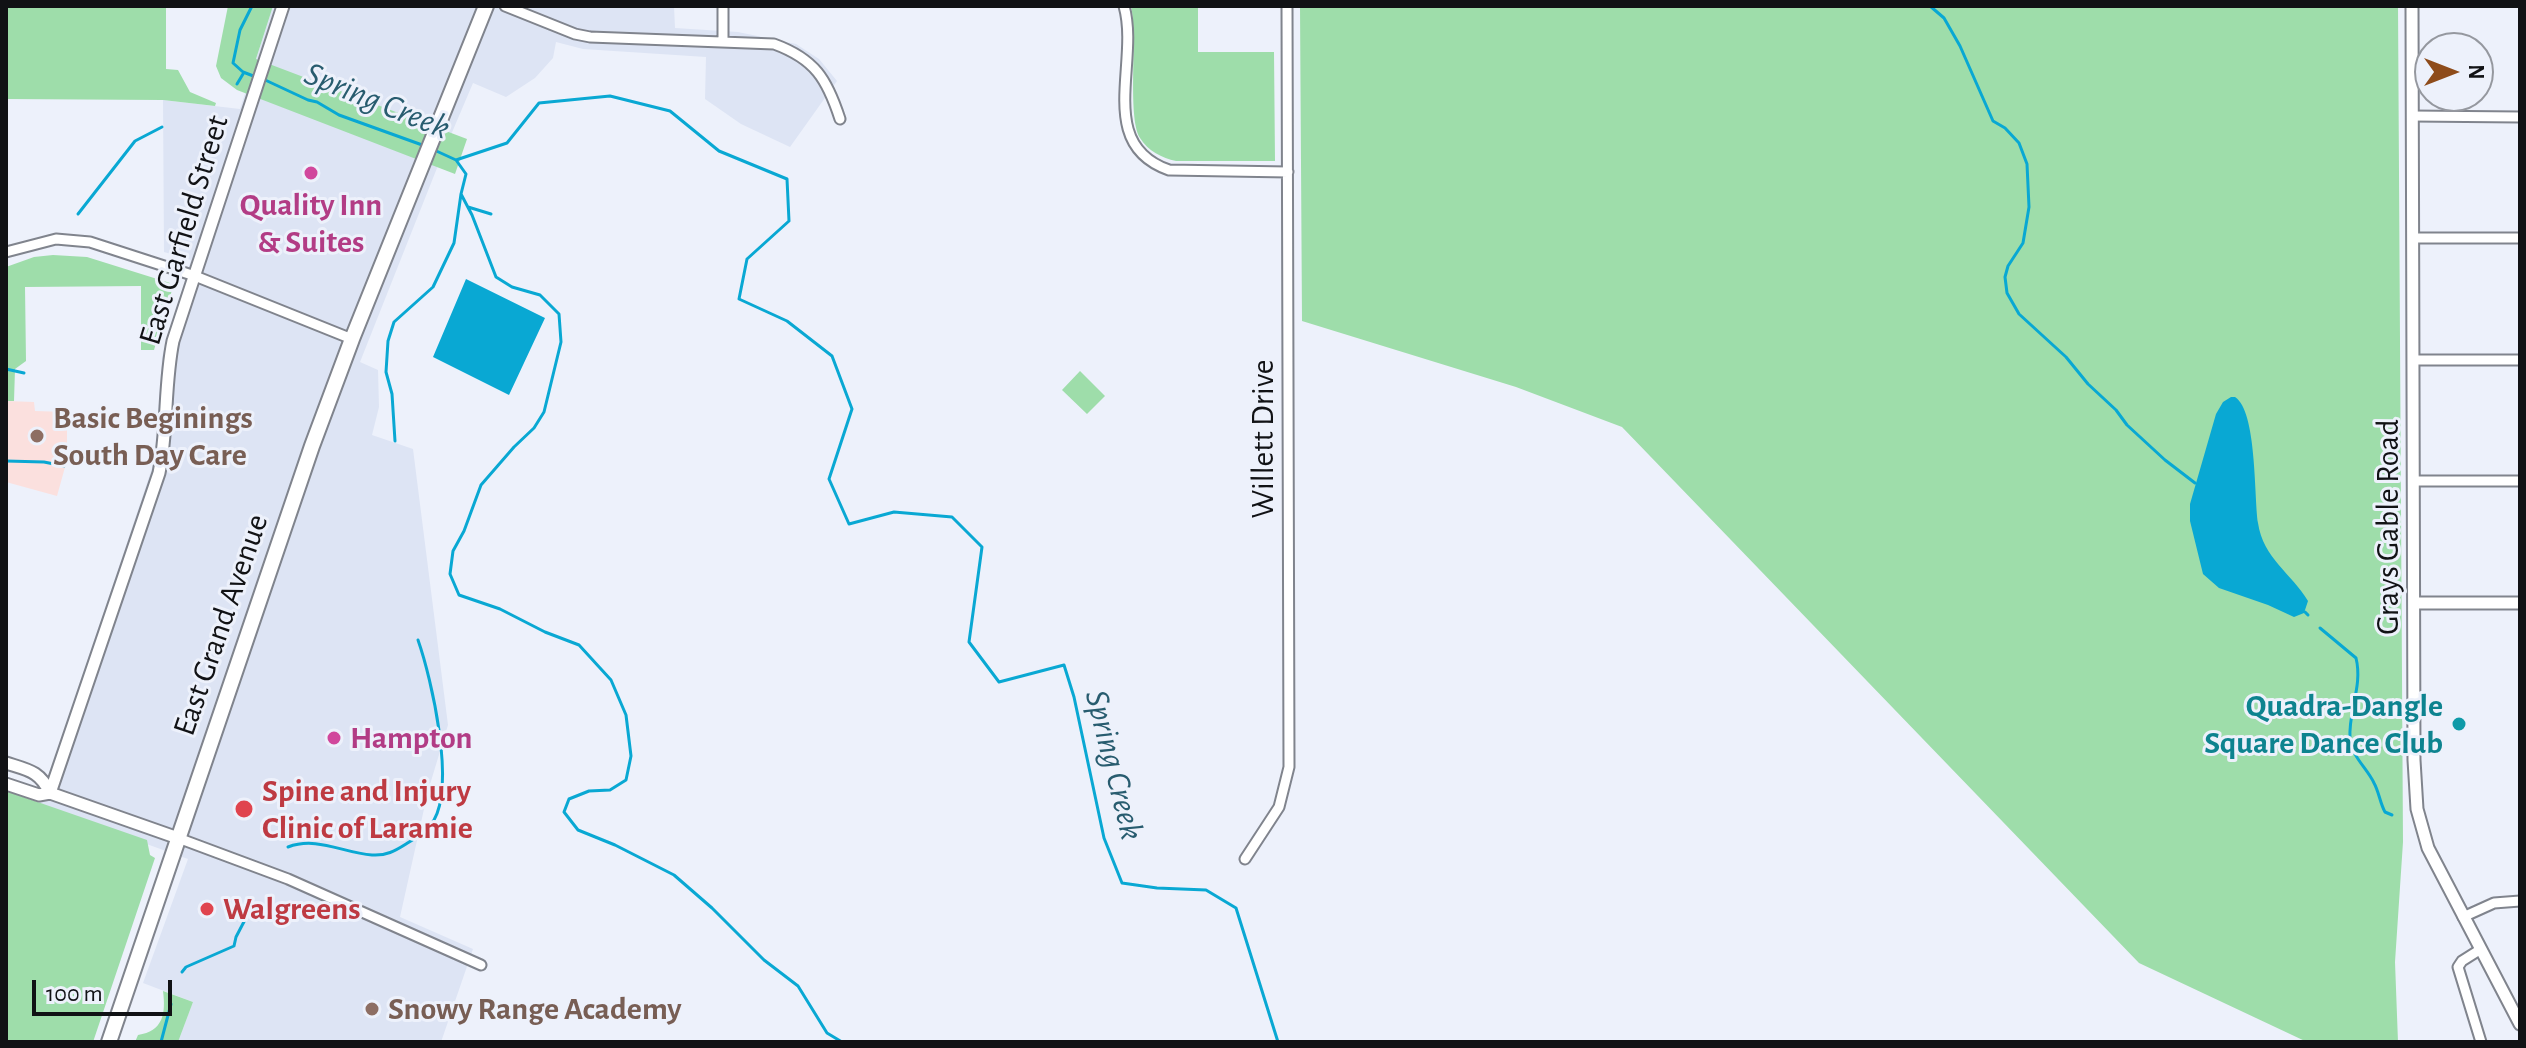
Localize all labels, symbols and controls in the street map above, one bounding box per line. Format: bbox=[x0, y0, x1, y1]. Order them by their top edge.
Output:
north arrow bbox=[2414, 32, 2494, 112]
water label: Spring Creek bbox=[298, 53, 456, 149]
text: N bbox=[2465, 64, 2487, 80]
street label: East Garfield Street bbox=[131, 111, 237, 349]
marker: Quality Inn & Suites bbox=[302, 164, 320, 182]
place label: Quality Inn & Suites bbox=[240, 186, 382, 261]
street label: Willett Drive bbox=[1244, 359, 1282, 519]
place label: Basic Beginings South Day Care bbox=[53, 399, 253, 474]
street label: Grays Gable Road bbox=[2369, 419, 2407, 635]
marker: Basic Beginings South Day Care bbox=[28, 427, 46, 445]
street label: East Grand Avenue bbox=[165, 509, 277, 741]
water label: Spring Creek bbox=[1076, 686, 1152, 844]
place label: Quadra-Dangle Square Dance Club bbox=[2204, 687, 2443, 762]
marker: Quadra-Dangle Square Dance Club bbox=[2450, 715, 2468, 733]
place label: Hampton bbox=[350, 719, 472, 757]
marker: Hampton bbox=[325, 729, 343, 747]
place label: Spine and Injury Clinic of Laramie bbox=[262, 772, 473, 847]
marker: Spine and Injury Clinic of Laramie bbox=[233, 798, 255, 820]
place label: Walgreens bbox=[223, 890, 360, 928]
marker: Walgreens bbox=[198, 900, 216, 918]
scale bar bbox=[36, 964, 176, 1014]
text: 100 m bbox=[46, 982, 103, 1006]
place label: Snowy Range Academy bbox=[388, 990, 682, 1028]
marker: Snowy Range Academy bbox=[363, 1000, 381, 1018]

